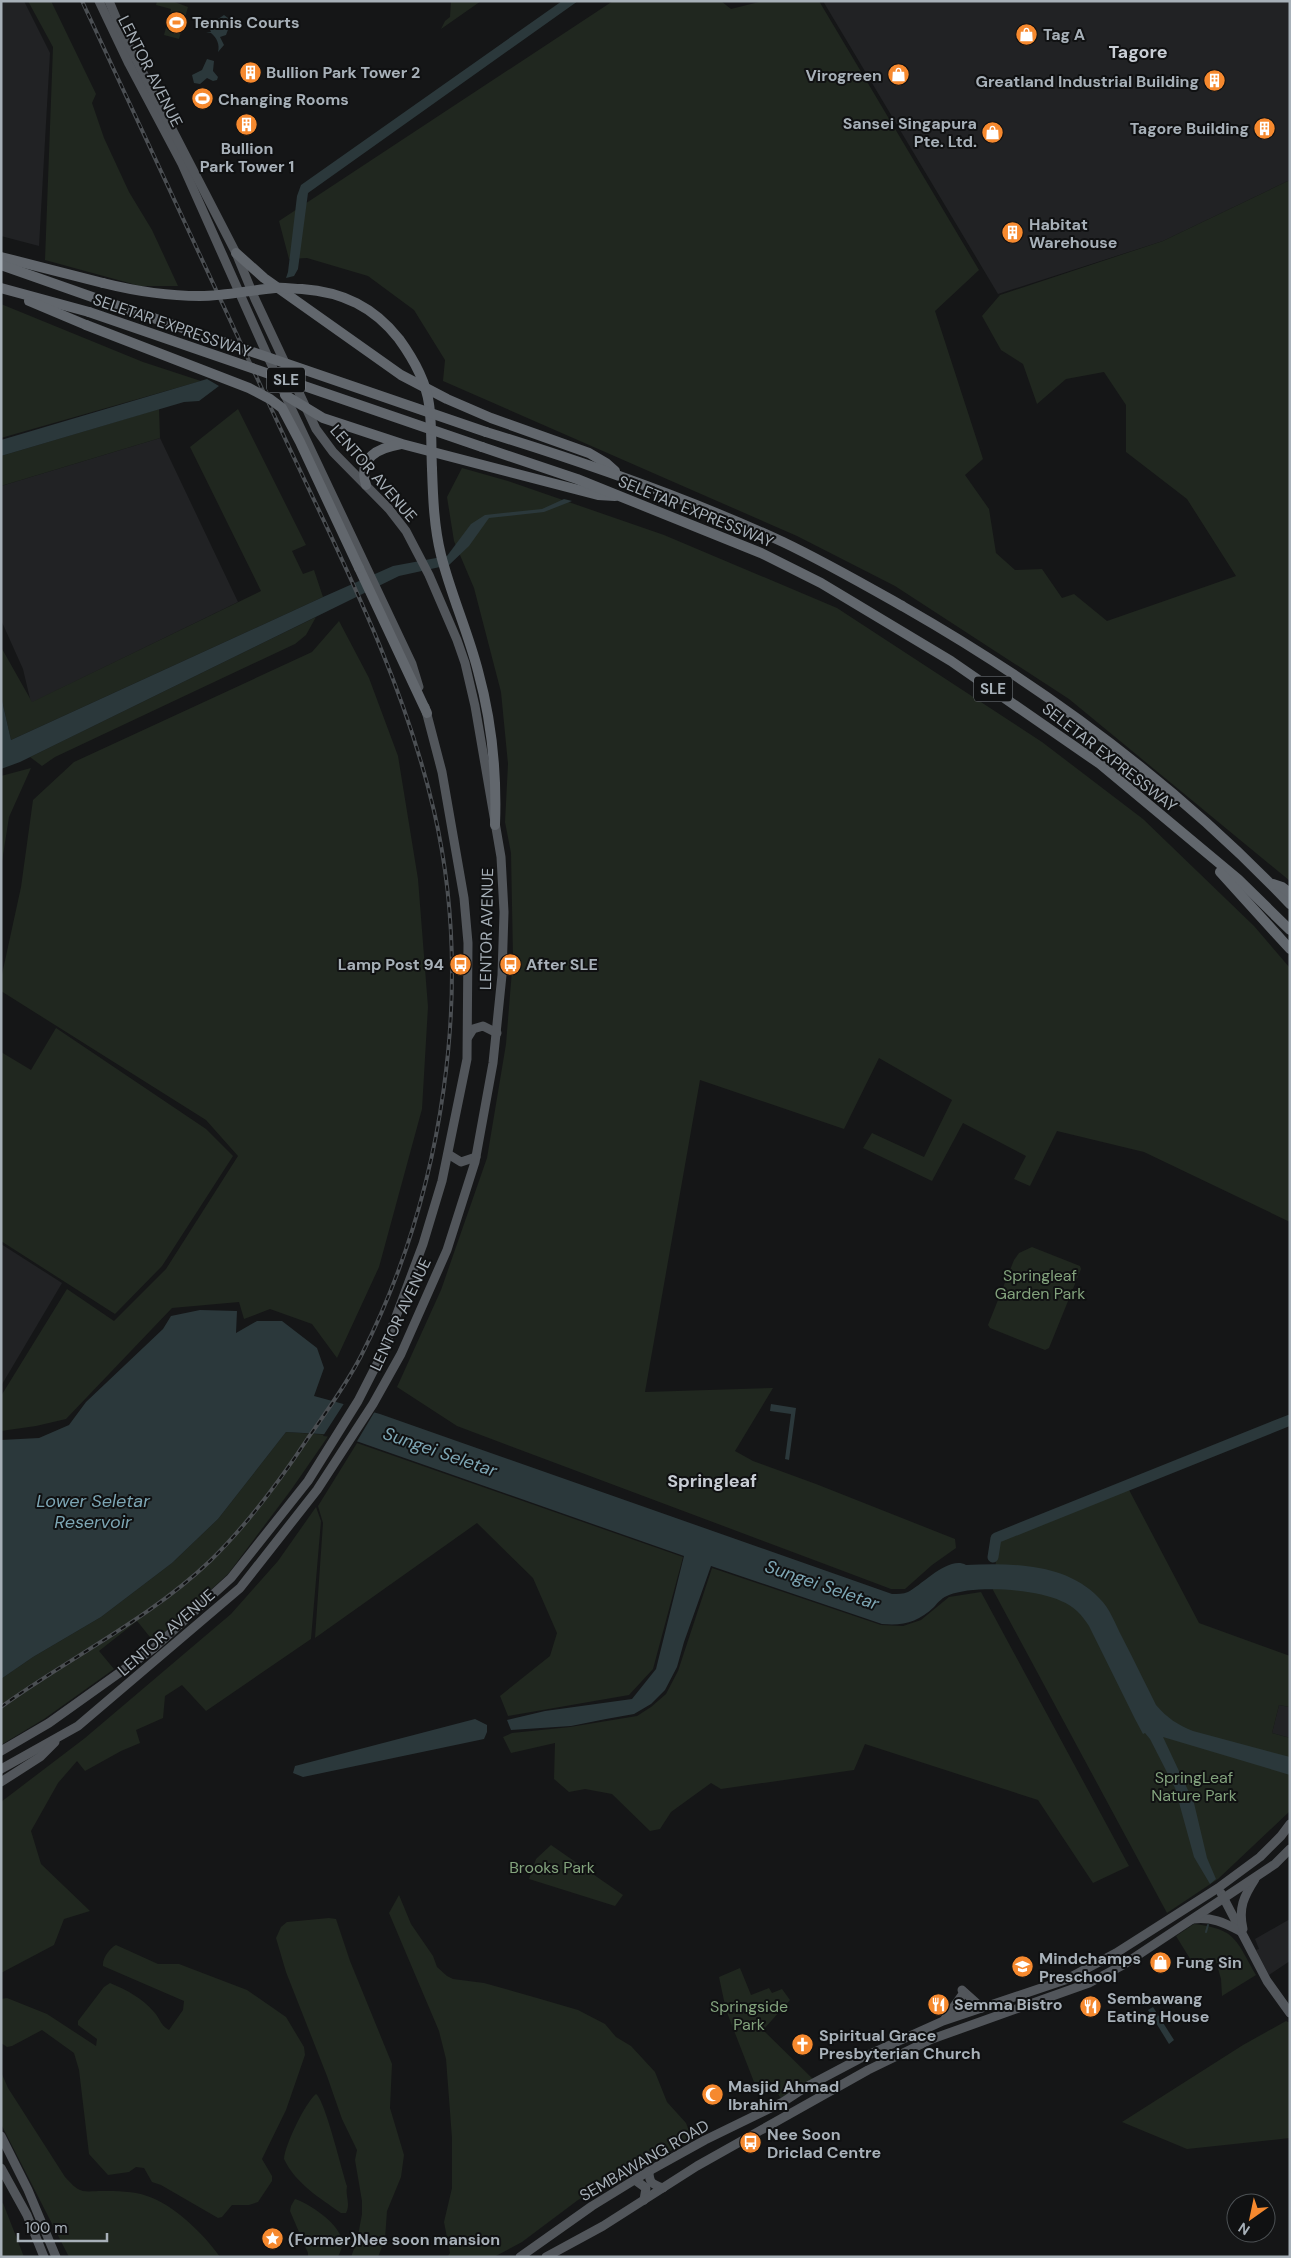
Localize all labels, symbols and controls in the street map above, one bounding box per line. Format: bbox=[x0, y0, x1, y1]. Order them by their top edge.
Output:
sports icon: Tennis Courts bbox=[164, 10, 188, 34]
street label: LENTOR AVENUE bbox=[113, 12, 188, 131]
place label: Tennis Courts bbox=[192, 12, 300, 33]
shop icon: Tag A bbox=[1015, 22, 1039, 46]
place label: Tag A bbox=[1043, 24, 1085, 45]
district label: Tagore bbox=[1108, 40, 1168, 64]
building icon: Bullion Park Tower 2 bbox=[238, 60, 262, 84]
place label: Bullion Park Tower 2 bbox=[266, 62, 420, 83]
shop icon: Virogreen bbox=[886, 63, 910, 87]
place label: Virogreen bbox=[806, 65, 882, 86]
building icon: Greatland Industrial Building bbox=[1203, 69, 1227, 93]
place label: Greatland Industrial Building bbox=[975, 71, 1199, 92]
sports icon: Changing Rooms bbox=[190, 87, 214, 111]
place label: Changing Rooms bbox=[218, 89, 349, 110]
building icon: Bullion Park Tower 1 bbox=[235, 112, 259, 136]
place label: Sansei Singapura Pte. Ltd. bbox=[843, 113, 977, 152]
building icon: Tagore Building bbox=[1253, 116, 1277, 140]
place label: Tagore Building bbox=[1130, 118, 1249, 139]
shop icon: Sansei Singapura Pte. Ltd. bbox=[981, 120, 1005, 144]
place label: Bullion Park Tower 1 bbox=[200, 138, 294, 177]
place label: Habitat Warehouse bbox=[1029, 214, 1117, 253]
building icon: Habitat Warehouse bbox=[1001, 221, 1025, 245]
street label: SELETAR EXPRESSWAY bbox=[90, 289, 254, 362]
road number: SLE bbox=[267, 368, 305, 392]
street label: LENTOR AVENUE bbox=[326, 420, 422, 526]
street label: SELETAR EXPRESSWAY bbox=[615, 471, 777, 552]
road number: SLE bbox=[974, 676, 1012, 702]
street label: SELETAR EXPRESSWAY bbox=[1038, 698, 1181, 817]
street label: LENTOR AVENUE bbox=[475, 868, 498, 990]
bus stop icon: Lamp Post 94 bbox=[448, 952, 472, 976]
bus stop icon: After SLE bbox=[498, 952, 522, 976]
place label: Lamp Post 94 bbox=[338, 954, 444, 975]
place label: After SLE bbox=[526, 954, 598, 975]
street label: LENTOR AVENUE bbox=[365, 1254, 436, 1374]
park label: Springleaf Garden Park bbox=[995, 1265, 1085, 1304]
water label: Sungei Seletar bbox=[380, 1421, 501, 1483]
district label: Springleaf bbox=[667, 1469, 757, 1493]
water label: Lower Seletar Reservoir bbox=[36, 1489, 151, 1534]
water label: Sungei Seletar bbox=[762, 1554, 883, 1616]
street label: LENTOR AVENUE bbox=[113, 1584, 219, 1680]
park label: SpringLeaf Nature Park bbox=[1151, 1767, 1237, 1806]
park label: Brooks Park bbox=[509, 1857, 595, 1878]
place label: Mindchamps Preschool bbox=[1039, 1948, 1141, 1987]
shop icon: Fung Sin bbox=[1148, 1950, 1172, 1974]
place label: Fung Sin bbox=[1176, 1952, 1242, 1973]
school or university icon: Mindchamps Preschool bbox=[1011, 1955, 1035, 1979]
place label: Sembawang Eating House bbox=[1107, 1988, 1209, 2027]
restaurant icon: Semma Bistro bbox=[926, 1992, 950, 2016]
place label: Semma Bistro bbox=[954, 1994, 1063, 2015]
restaurant icon: Sembawang Eating House bbox=[1079, 1995, 1103, 2019]
park label: Springside Park bbox=[710, 1996, 788, 2035]
place label: Spiritual Grace Presbyterian Church bbox=[819, 2025, 981, 2064]
church icon: Spiritual Grace Presbyterian Church bbox=[791, 2032, 815, 2056]
place label: Masjid Ahmad Ibrahim bbox=[728, 2076, 839, 2115]
mosque icon: Masjid Ahmad Ibrahim bbox=[700, 2083, 724, 2107]
street label: SEMBAWANG ROAD bbox=[576, 2115, 713, 2206]
place label: Nee Soon Driclad Centre bbox=[767, 2124, 881, 2163]
bus stop icon: Nee Soon Driclad Centre bbox=[739, 2131, 763, 2155]
north arrow bbox=[1226, 2193, 1276, 2243]
scale bar bbox=[18, 2210, 106, 2242]
text: 100 m bbox=[25, 2218, 68, 2238]
text: N bbox=[1235, 2219, 1253, 2239]
place icon: (Former)Nee soon mansion bbox=[260, 2227, 284, 2251]
place label: (Former)Nee soon mansion bbox=[288, 2229, 500, 2250]

